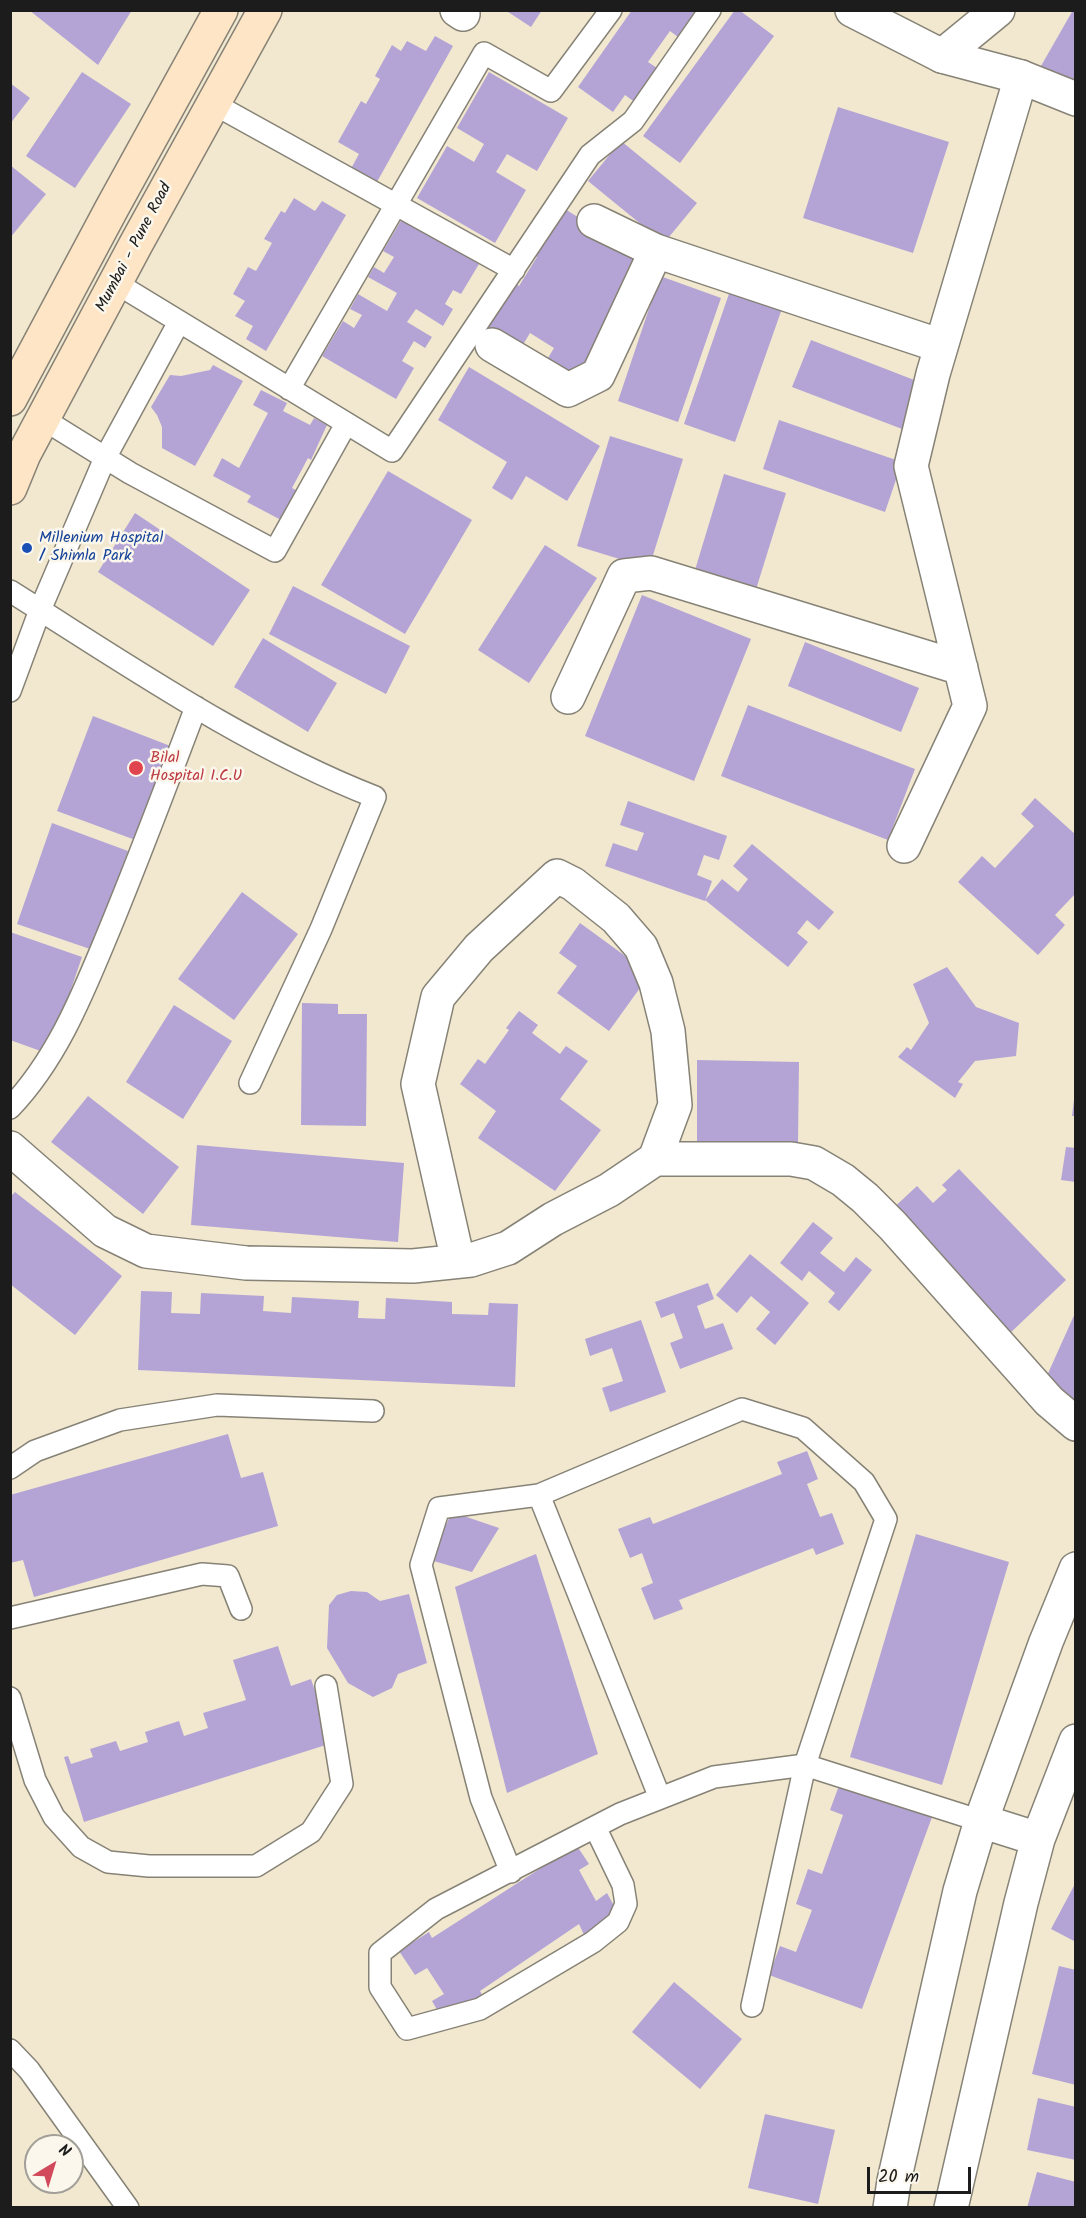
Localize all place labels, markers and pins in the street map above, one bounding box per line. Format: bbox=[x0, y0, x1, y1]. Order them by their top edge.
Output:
place label: Millenium Hospital / Shimla Park bbox=[39, 529, 164, 567]
marker: Millenium Hospital / Shimla Park bbox=[20, 541, 34, 555]
place label: Bilal Hospital I.C.U bbox=[150, 749, 242, 787]
marker: Bilal Hospital I.C.U bbox=[127, 759, 145, 777]

